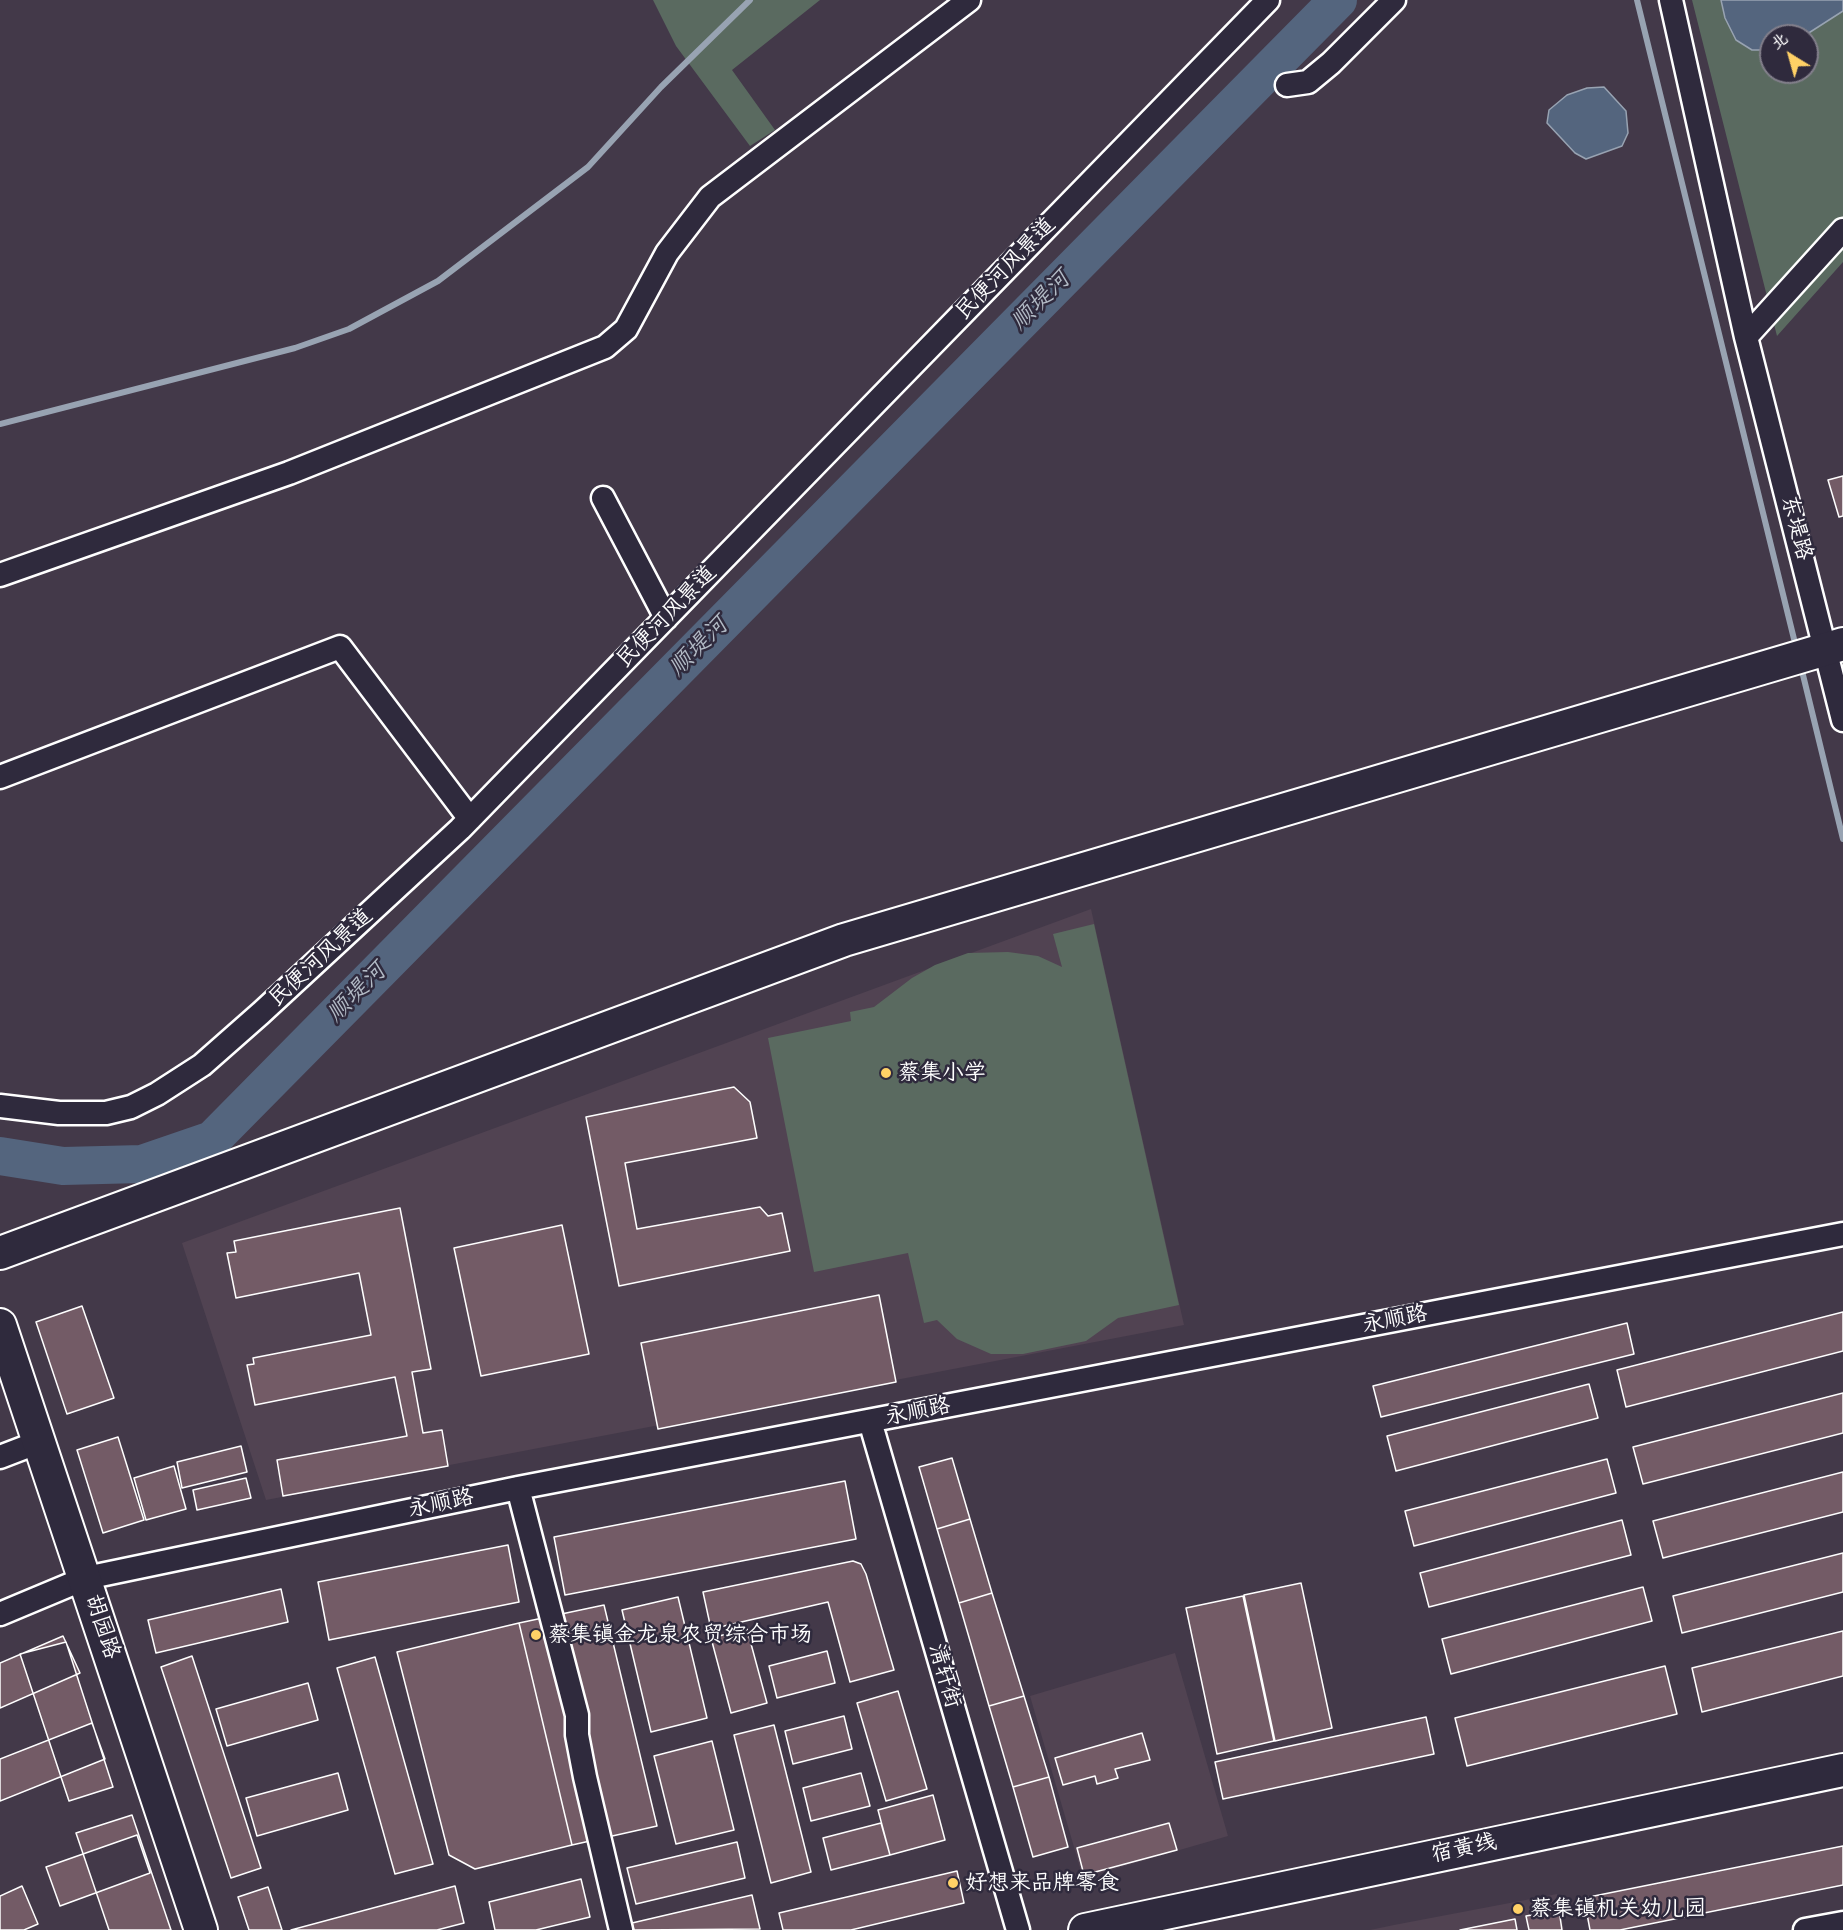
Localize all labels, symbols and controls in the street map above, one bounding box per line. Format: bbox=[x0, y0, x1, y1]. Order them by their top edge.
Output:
north arrow bbox=[1759, 24, 1819, 84]
text: 北 bbox=[1764, 24, 1794, 57]
street label: 民便河风景道 bbox=[951, 212, 1061, 326]
water label: 顺堤河 bbox=[1005, 265, 1077, 337]
street label: 东堤路 bbox=[1775, 493, 1817, 563]
street label: 民便河风景道 bbox=[612, 560, 722, 674]
water label: 顺堤河 bbox=[663, 611, 735, 683]
street label: 民便河风景道 bbox=[264, 903, 378, 1013]
water label: 顺堤河 bbox=[321, 957, 393, 1029]
place label: 蔡集小学 bbox=[898, 1060, 986, 1086]
marker: 蔡集小学 bbox=[879, 1066, 893, 1080]
street label: 永顺路 bbox=[1360, 1301, 1430, 1339]
street label: 永顺路 bbox=[883, 1393, 953, 1431]
street label: 永顺路 bbox=[406, 1484, 476, 1524]
street label: 胡园路 bbox=[79, 1592, 125, 1662]
place label: 蔡集镇金龙泉农贸综合市场 bbox=[548, 1622, 812, 1648]
marker: 蔡集镇金龙泉农贸综合市场 bbox=[529, 1628, 543, 1642]
street label: 清轩街 bbox=[922, 1641, 966, 1711]
street label: 宿黄线 bbox=[1429, 1829, 1499, 1869]
place label: 好想来品牌零食 bbox=[965, 1870, 1119, 1896]
marker: 好想来品牌零食 bbox=[946, 1876, 960, 1890]
place label: 蔡集镇机关幼儿园 bbox=[1530, 1896, 1706, 1922]
marker: 蔡集镇机关幼儿园 bbox=[1511, 1902, 1525, 1916]

